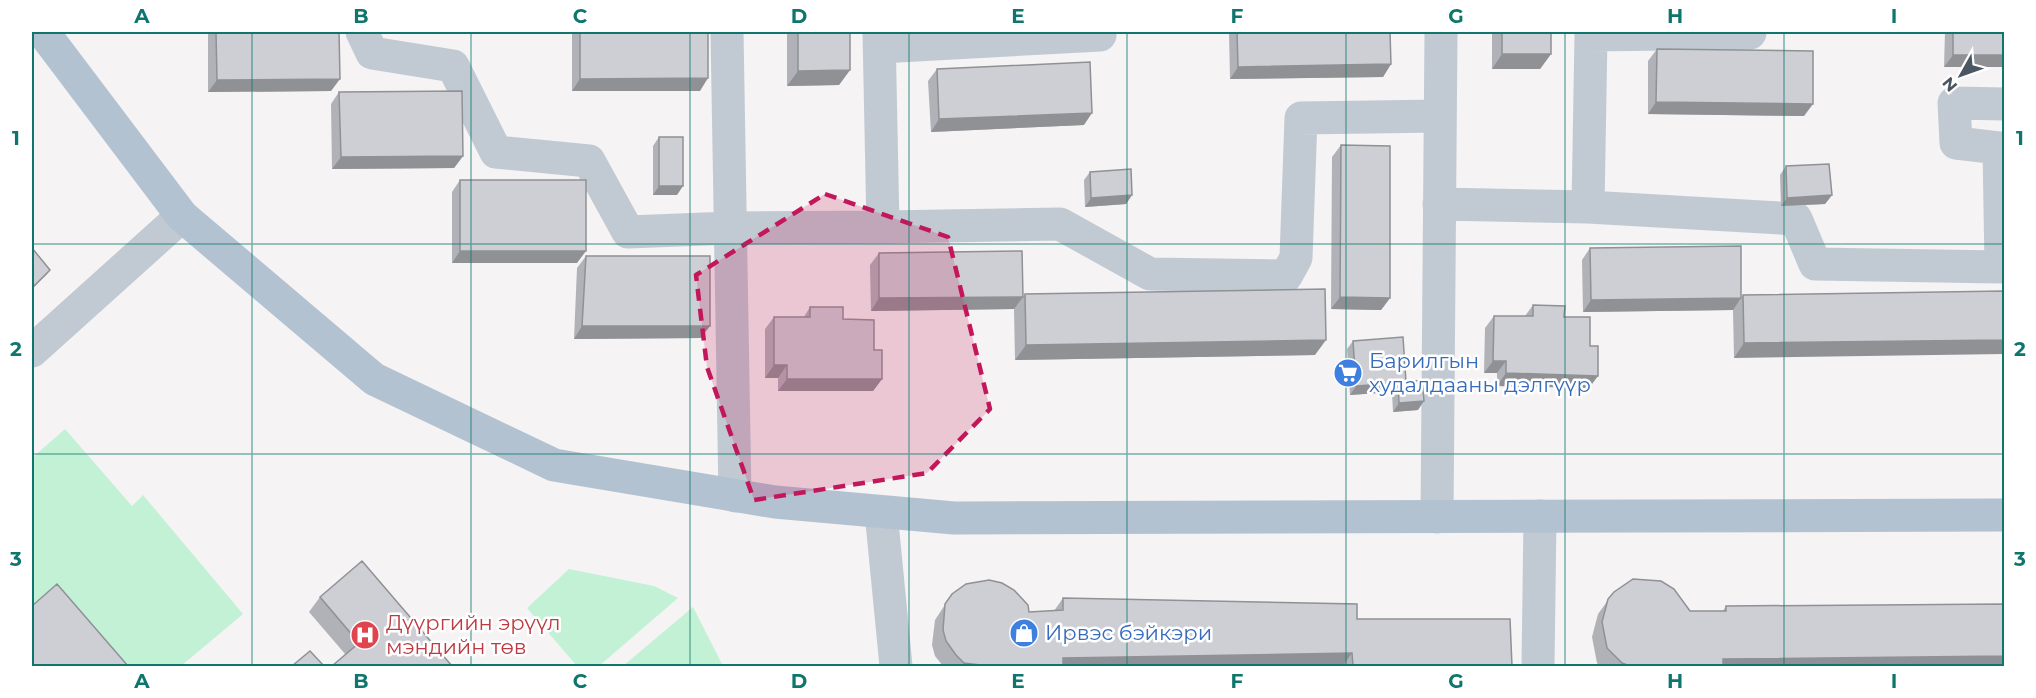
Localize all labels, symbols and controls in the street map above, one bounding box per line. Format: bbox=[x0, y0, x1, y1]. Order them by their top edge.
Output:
text: A bbox=[133, 4, 150, 28]
text: B bbox=[353, 4, 369, 28]
text: C bbox=[573, 4, 588, 28]
text: D bbox=[791, 4, 807, 28]
text: E bbox=[1011, 4, 1025, 28]
text: F bbox=[1231, 4, 1244, 28]
text: G bbox=[1448, 4, 1464, 28]
text: H bbox=[1667, 4, 1683, 28]
text: I bbox=[1891, 4, 1897, 28]
north arrow bbox=[1931, 45, 1991, 105]
text: N bbox=[1938, 73, 1961, 95]
text: 1 bbox=[12, 126, 20, 150]
text: 1 bbox=[2016, 126, 2024, 150]
text: 2 bbox=[10, 337, 22, 361]
text: 2 bbox=[2014, 337, 2026, 361]
place label: Барилгын худалдааны дэлгүүр bbox=[1369, 348, 1591, 397]
supermarket icon: Барилгын худалдааны дэлгүүр bbox=[1332, 357, 1364, 389]
text: 3 bbox=[9, 547, 22, 571]
text: 3 bbox=[2013, 547, 2026, 571]
place label: Дүүргийн эрүүл мэндийн төв bbox=[386, 610, 561, 659]
shop icon: Ирвэс бэйкэри bbox=[1008, 617, 1040, 649]
hospital icon: Дүүргийн эрүүл мэндийн төв bbox=[349, 619, 381, 651]
place label: Ирвэс бэйкэри bbox=[1045, 620, 1212, 645]
text: A bbox=[133, 669, 150, 693]
text: B bbox=[353, 669, 369, 693]
text: C bbox=[573, 669, 588, 693]
text: D bbox=[791, 669, 807, 693]
text: E bbox=[1011, 669, 1025, 693]
text: F bbox=[1231, 669, 1244, 693]
text: G bbox=[1448, 669, 1464, 693]
text: H bbox=[1667, 669, 1683, 693]
text: I bbox=[1891, 669, 1897, 693]

